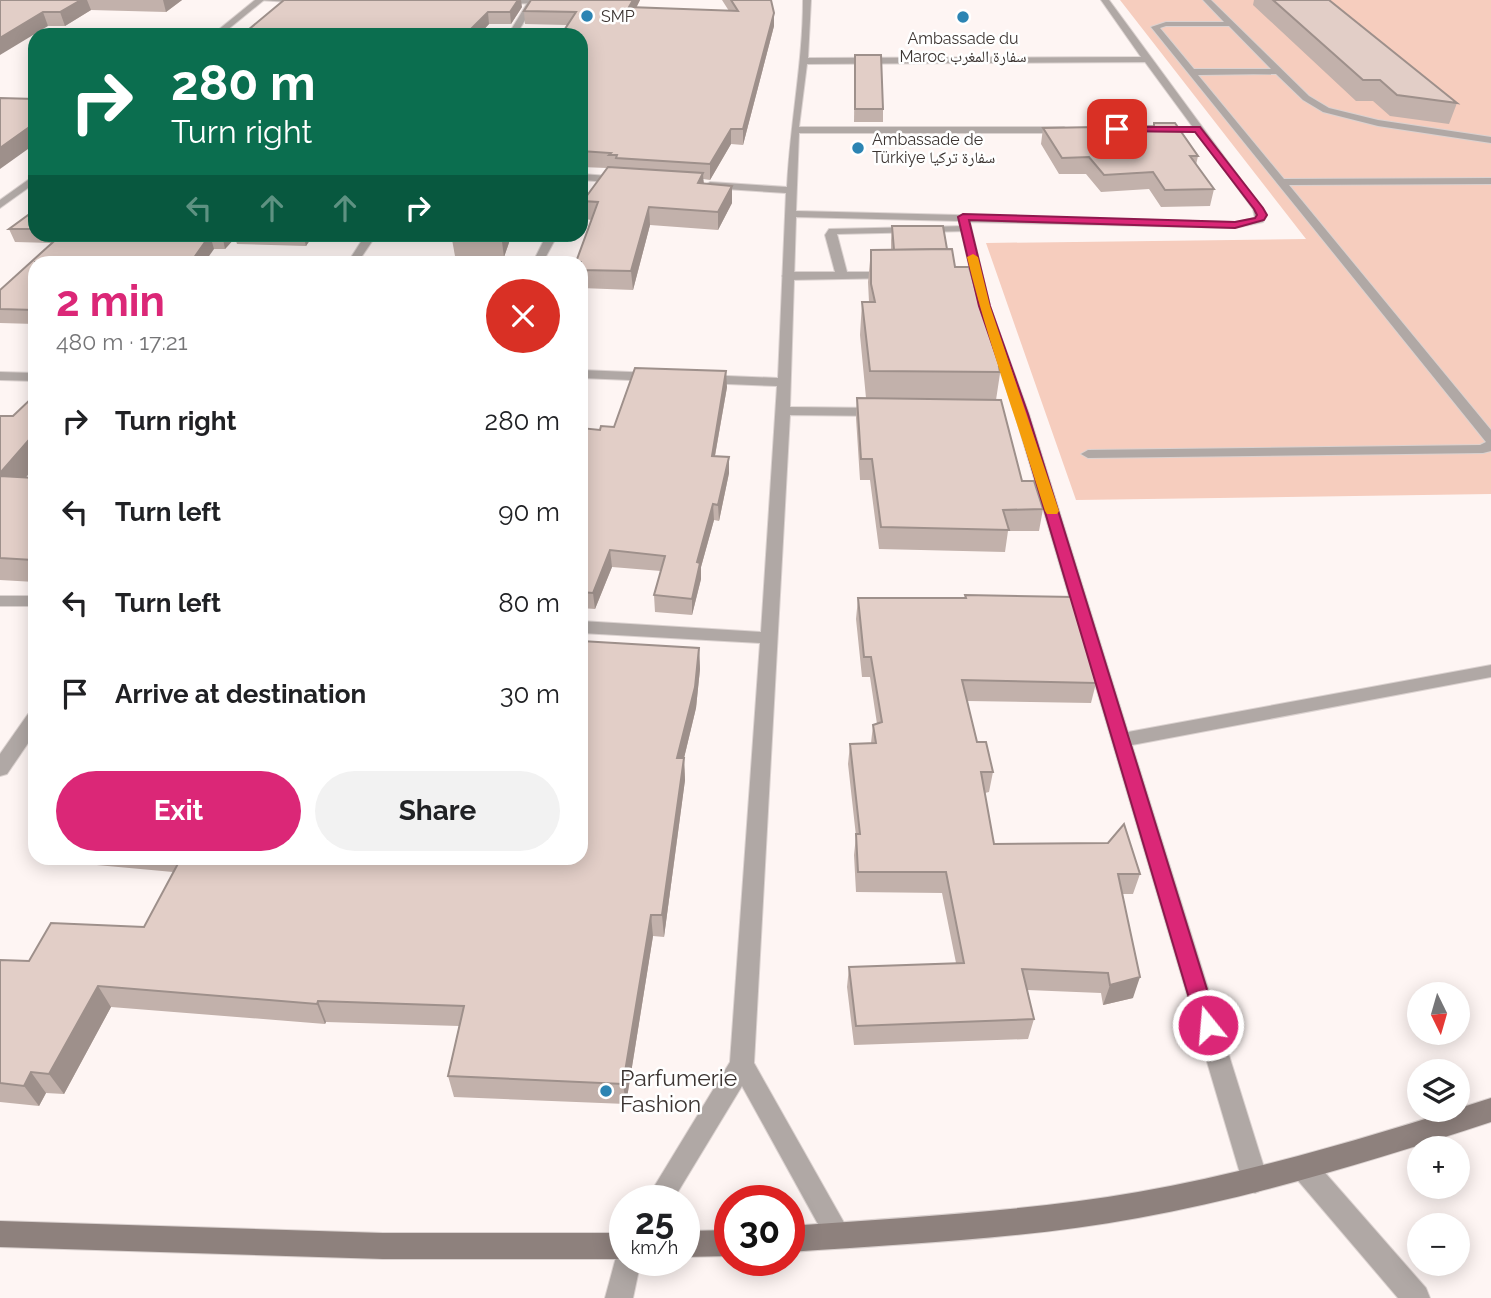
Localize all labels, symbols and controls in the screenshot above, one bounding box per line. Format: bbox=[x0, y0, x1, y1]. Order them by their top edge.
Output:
place label: SMP bbox=[601, 7, 635, 26]
marker: SMP bbox=[579, 8, 595, 24]
marker: Ambassade du Maroc سفارة المغرب bbox=[955, 9, 971, 25]
place label: Ambassade du Maroc سفارة المغرب bbox=[899, 29, 1027, 66]
text: 280 m bbox=[171, 54, 316, 111]
icon: right bbox=[56, 56, 147, 147]
pin bbox=[1087, 99, 1147, 159]
icon: arrive bbox=[1098, 110, 1136, 148]
text: Turn right bbox=[171, 113, 312, 150]
place label: Ambassade de Türkiye سفارة تركيا bbox=[872, 130, 995, 167]
marker: Ambassade de Türkiye سفارة تركيا bbox=[850, 140, 866, 156]
icon: left bbox=[180, 189, 218, 227]
icon: ahead bbox=[253, 189, 291, 227]
icon: ahead bbox=[326, 189, 364, 227]
icon: right bbox=[399, 189, 437, 227]
text: 2 min bbox=[56, 277, 165, 326]
button: close bbox=[486, 279, 560, 353]
text: 480 m · 17:21 bbox=[56, 328, 188, 355]
icon: right bbox=[56, 402, 94, 440]
text: Turn right bbox=[115, 406, 236, 436]
text: 280 m bbox=[485, 406, 560, 436]
icon: left bbox=[56, 493, 94, 531]
text: Turn left bbox=[115, 497, 221, 527]
text: 90 m bbox=[498, 497, 560, 527]
icon: left bbox=[56, 584, 94, 622]
text: Turn left bbox=[115, 588, 221, 618]
text: 80 m bbox=[498, 588, 560, 618]
icon: arrive bbox=[56, 675, 94, 713]
text: Arrive at destination bbox=[115, 679, 366, 709]
text: 30 m bbox=[500, 679, 560, 709]
button: Exit bbox=[56, 771, 301, 851]
button: Share bbox=[315, 771, 560, 851]
north arrow bbox=[1407, 982, 1470, 1045]
map controls bbox=[1407, 982, 1470, 1276]
position arrow bbox=[1171, 988, 1245, 1062]
button: layers bbox=[1407, 1059, 1470, 1122]
place label: Parfumerie Fashion bbox=[620, 1064, 737, 1117]
marker: Parfumerie Fashion bbox=[598, 1083, 614, 1099]
button: + bbox=[1407, 1136, 1470, 1199]
speed limit sign: 30 bbox=[714, 1185, 805, 1276]
text: 25 bbox=[635, 1201, 674, 1242]
button: − bbox=[1407, 1213, 1470, 1276]
text: km/h bbox=[631, 1237, 678, 1258]

